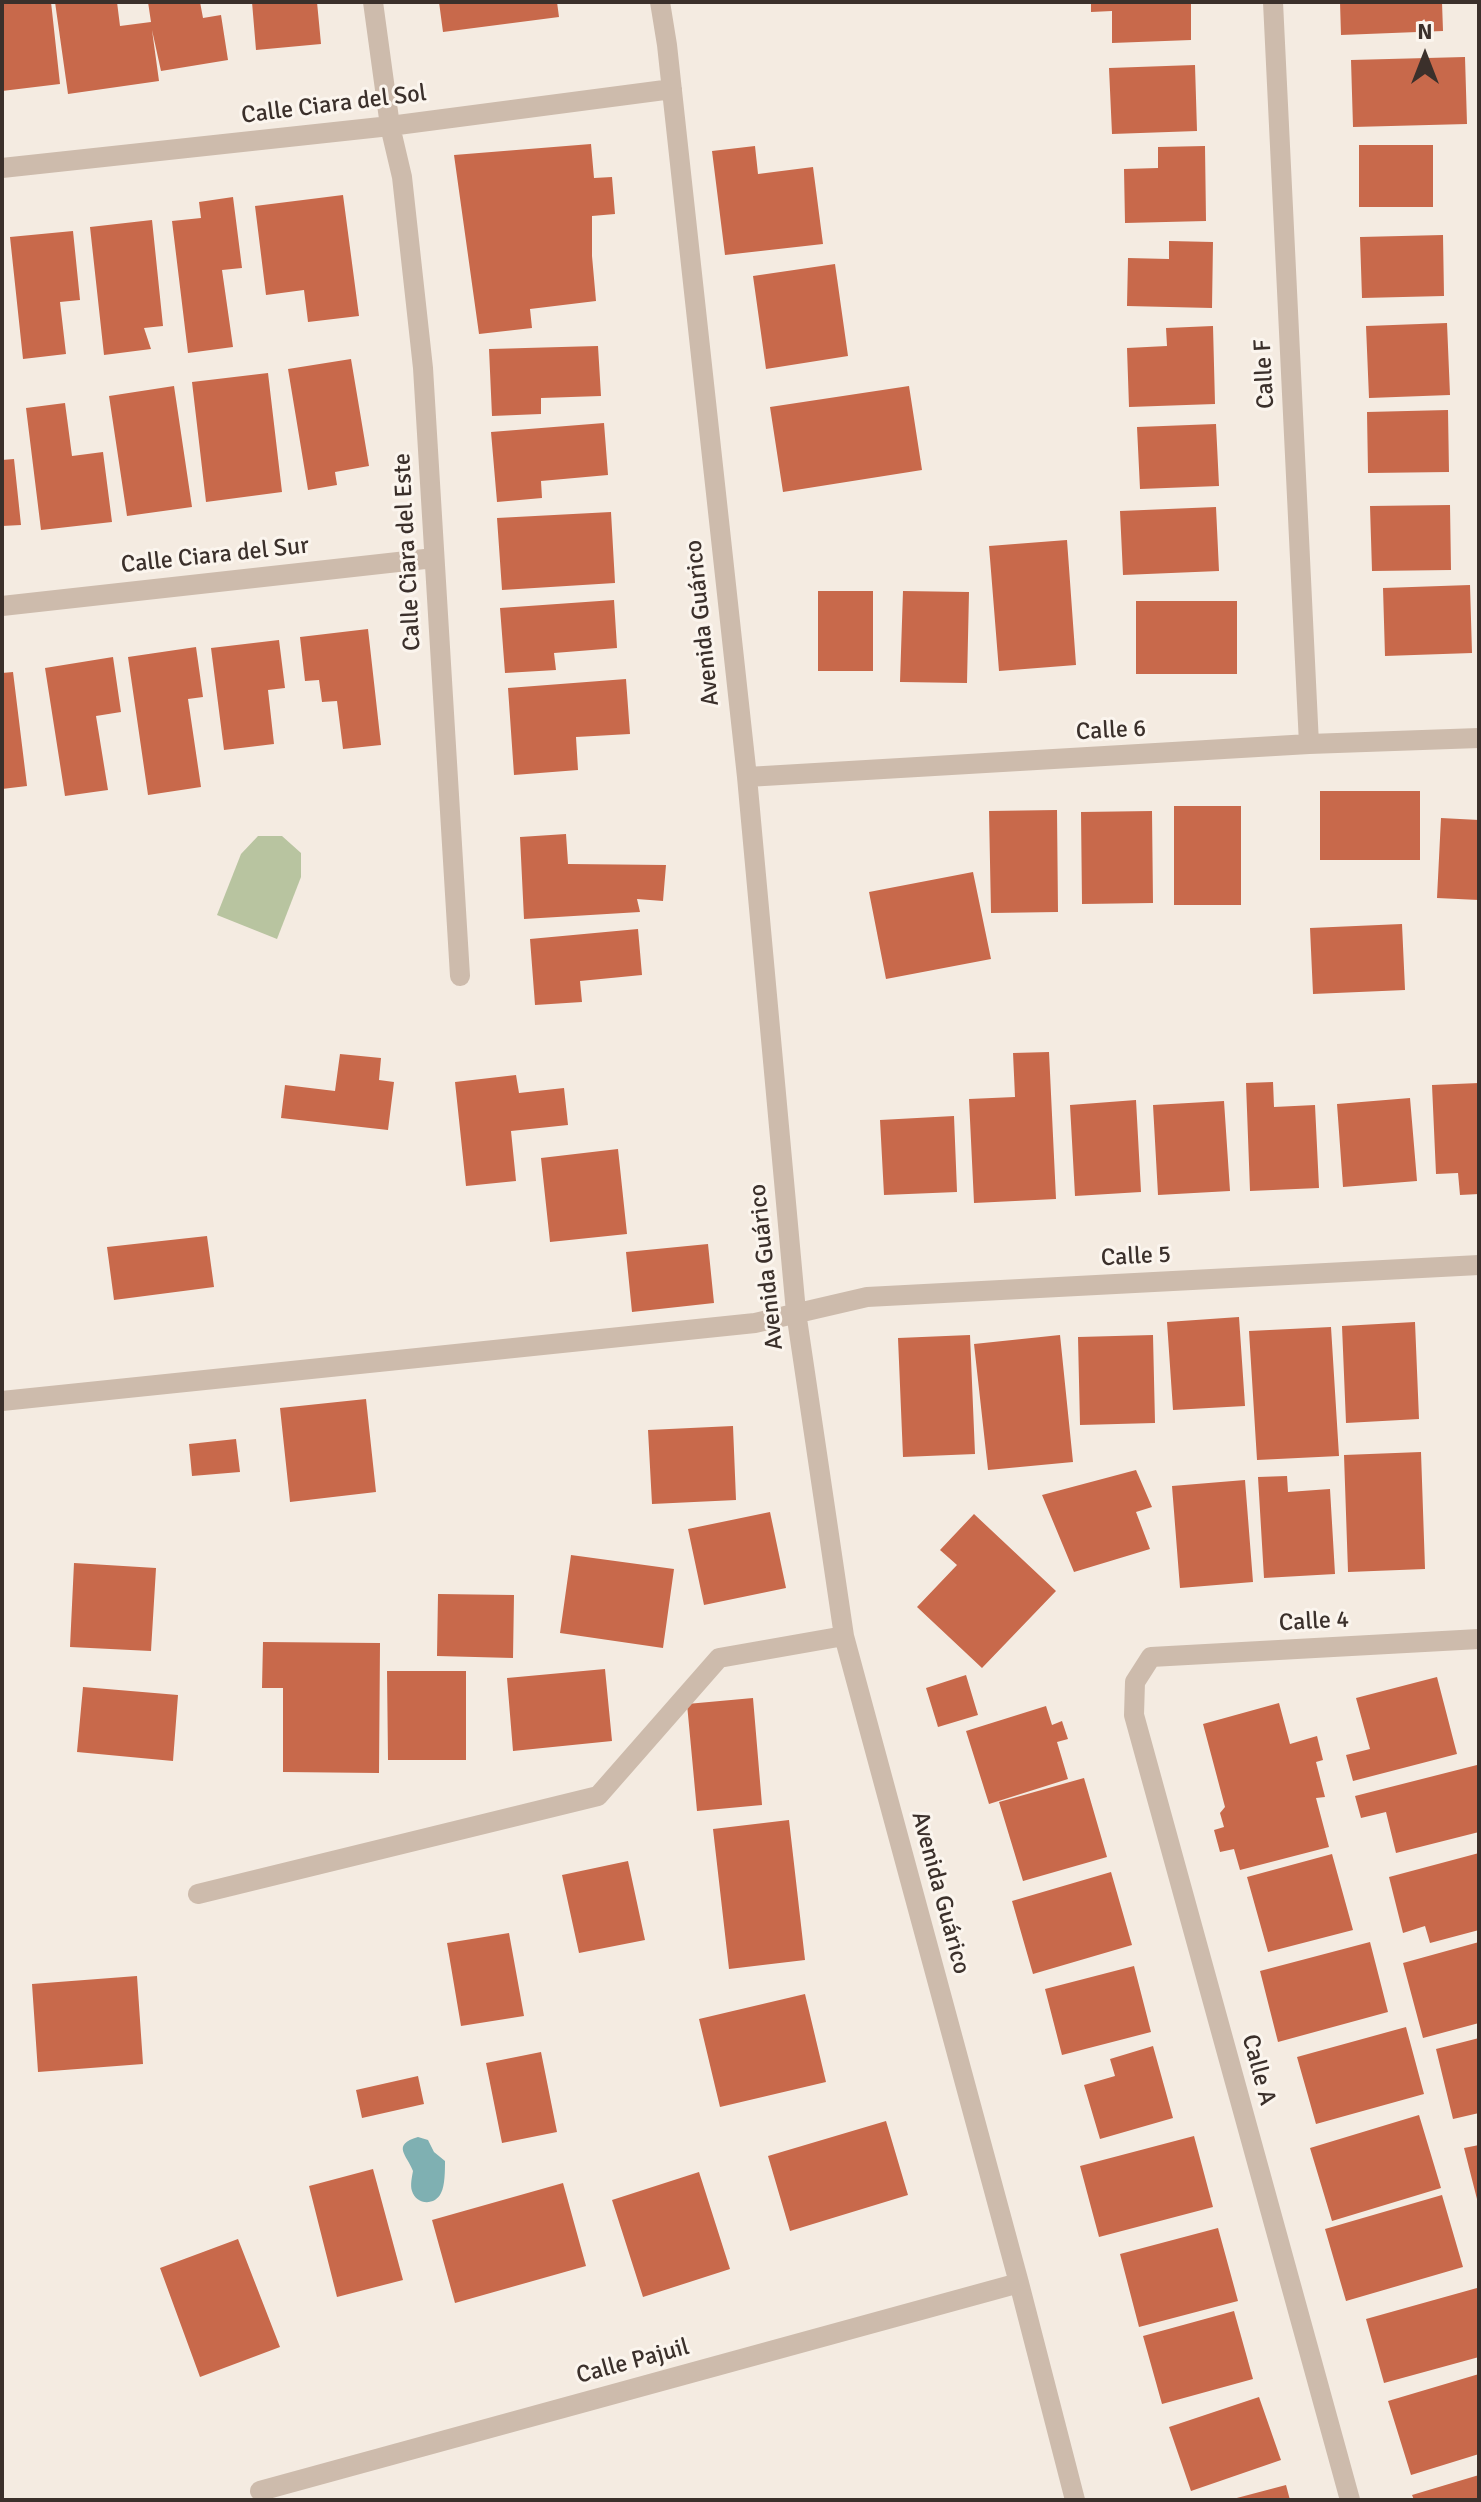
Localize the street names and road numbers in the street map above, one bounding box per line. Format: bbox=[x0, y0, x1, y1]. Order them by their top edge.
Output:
street label: Calle Ciara del Sol bbox=[240, 79, 428, 131]
street label: Calle F bbox=[1249, 338, 1281, 410]
street label: Calle Ciara del Este bbox=[388, 452, 428, 652]
street label: Calle Ciara del Sur bbox=[120, 532, 310, 580]
street label: Avenida Guárico bbox=[680, 539, 726, 707]
street label: Calle 6 bbox=[1075, 715, 1147, 747]
street label: Avenida Guárico bbox=[744, 1183, 790, 1351]
street label: Calle 5 bbox=[1100, 1241, 1172, 1273]
street label: Calle 4 bbox=[1278, 1606, 1350, 1638]
street label: Avenida Guárico bbox=[905, 1809, 975, 1977]
street label: Calle A bbox=[1235, 2031, 1281, 2109]
street label: Calle Pajuil bbox=[573, 2333, 693, 2391]

